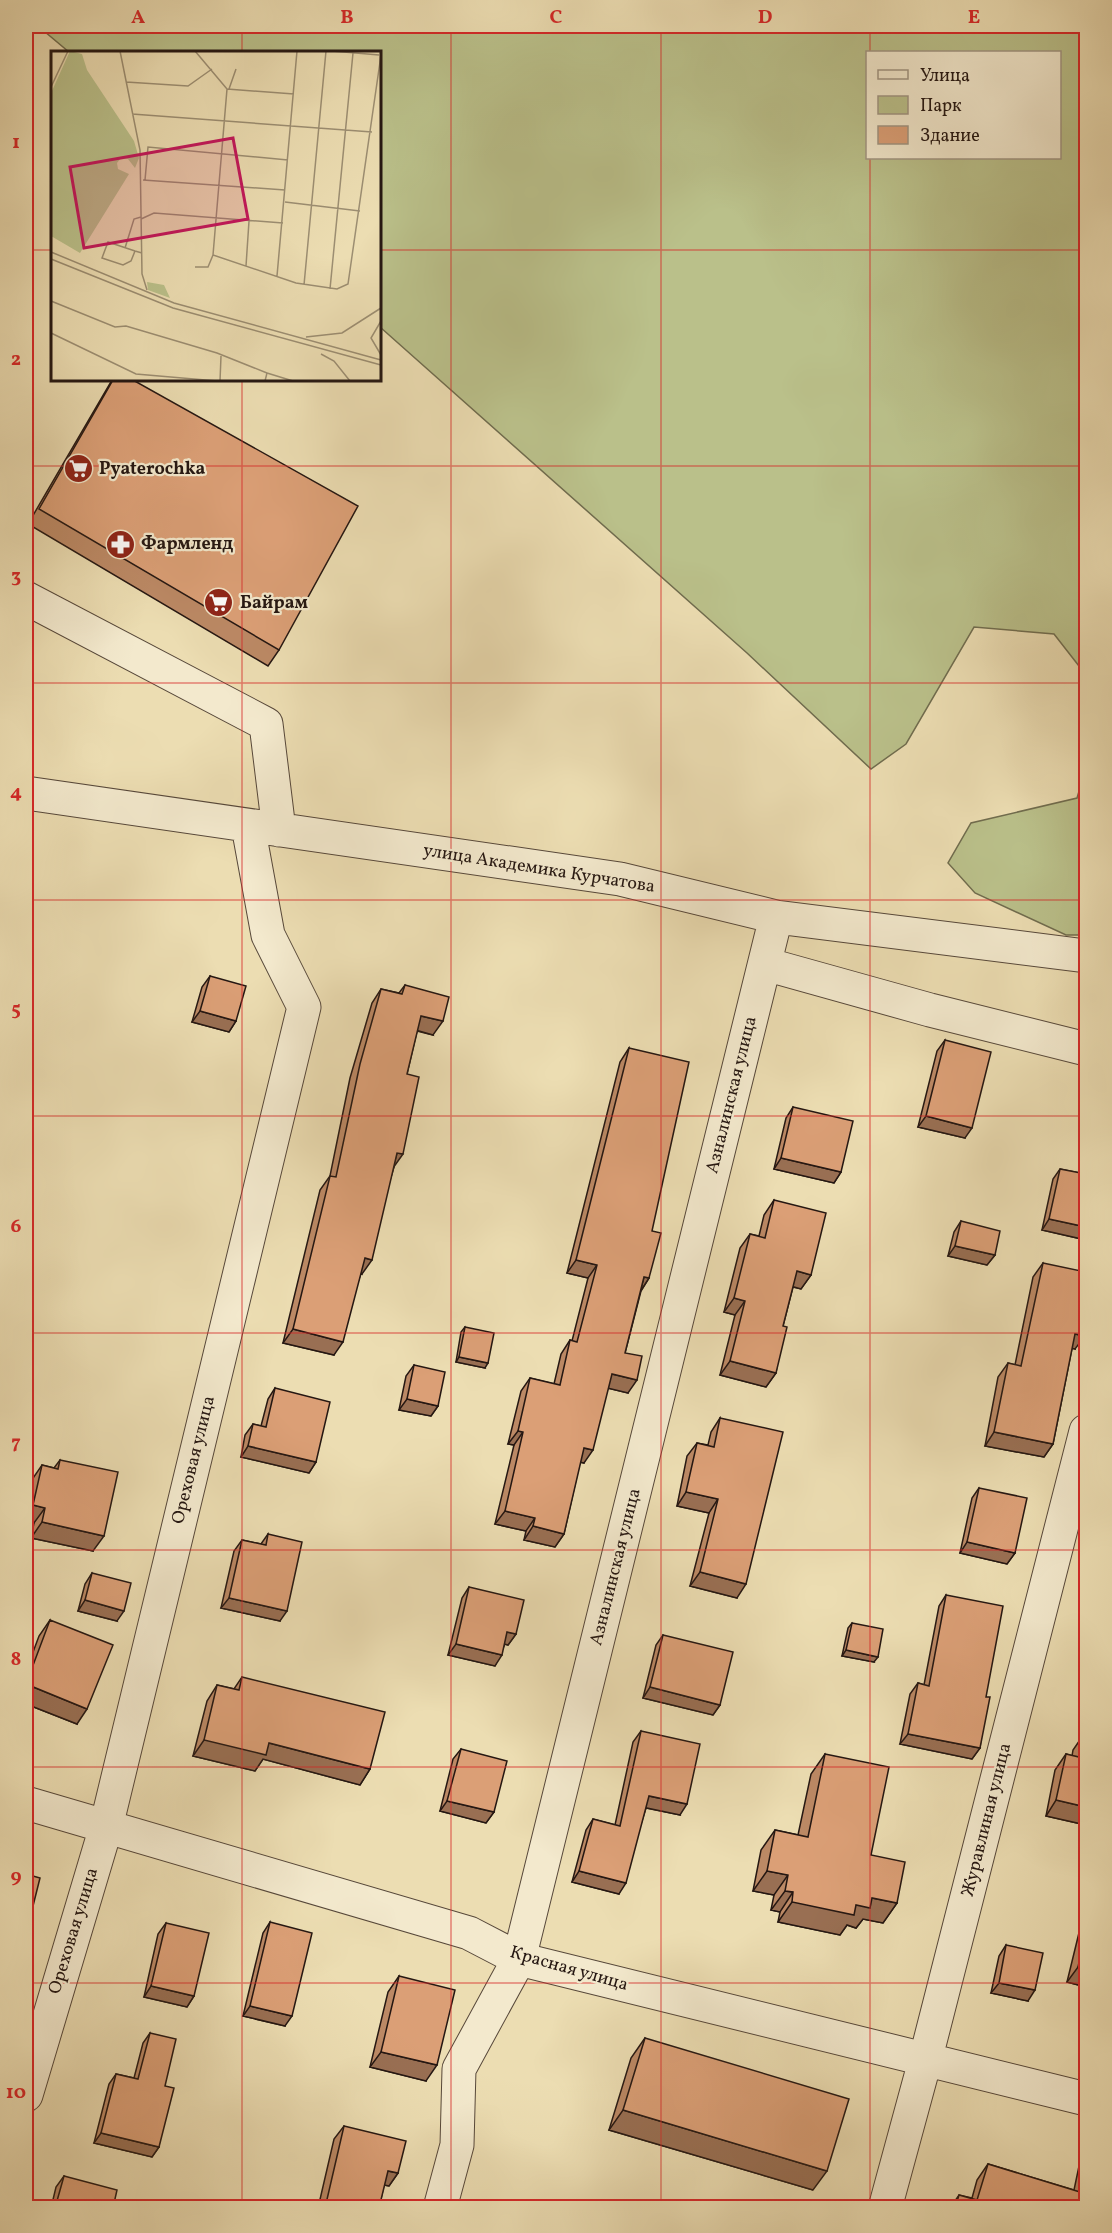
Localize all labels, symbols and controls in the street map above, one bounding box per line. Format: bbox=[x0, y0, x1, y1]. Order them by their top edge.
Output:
text: A bbox=[131, 4, 145, 32]
text: B bbox=[340, 4, 354, 32]
text: C bbox=[550, 4, 563, 32]
text: D bbox=[758, 4, 772, 32]
text: E bbox=[968, 4, 980, 32]
inset map bbox=[51, 51, 381, 381]
legend bbox=[866, 51, 1061, 159]
text: Улица bbox=[920, 64, 970, 89]
text: Парк bbox=[920, 94, 962, 119]
text: Здание bbox=[920, 124, 980, 149]
text: 1 bbox=[12, 129, 20, 157]
text: 2 bbox=[11, 346, 21, 374]
supermarket icon: Pyaterochka bbox=[62, 453, 94, 485]
place label: Pyaterochka bbox=[99, 457, 206, 482]
pharmacy icon: Фармленд bbox=[104, 528, 136, 560]
place label: Фармленд bbox=[141, 532, 233, 557]
text: 3 bbox=[11, 563, 21, 591]
supermarket icon: Байрам bbox=[203, 587, 235, 619]
place label: Байрам bbox=[240, 591, 309, 616]
text: 4 bbox=[10, 779, 22, 807]
street label: улица Академика Курчатова bbox=[421, 838, 657, 900]
text: 5 bbox=[11, 996, 21, 1024]
street label: Азналинская улица bbox=[700, 1014, 764, 1176]
text: 6 bbox=[11, 1213, 22, 1241]
street label: Ореховая улица bbox=[166, 1393, 222, 1527]
text: 7 bbox=[11, 1429, 21, 1457]
street label: Азналинская улица bbox=[584, 1486, 648, 1648]
text: 8 bbox=[11, 1646, 21, 1674]
street label: Журавлиная улица bbox=[956, 1740, 1018, 1900]
text: 9 bbox=[10, 1863, 22, 1891]
street label: Ореховая улица bbox=[43, 1865, 105, 1997]
street label: Красная улица bbox=[507, 1940, 631, 1998]
text: 10 bbox=[6, 2079, 26, 2107]

